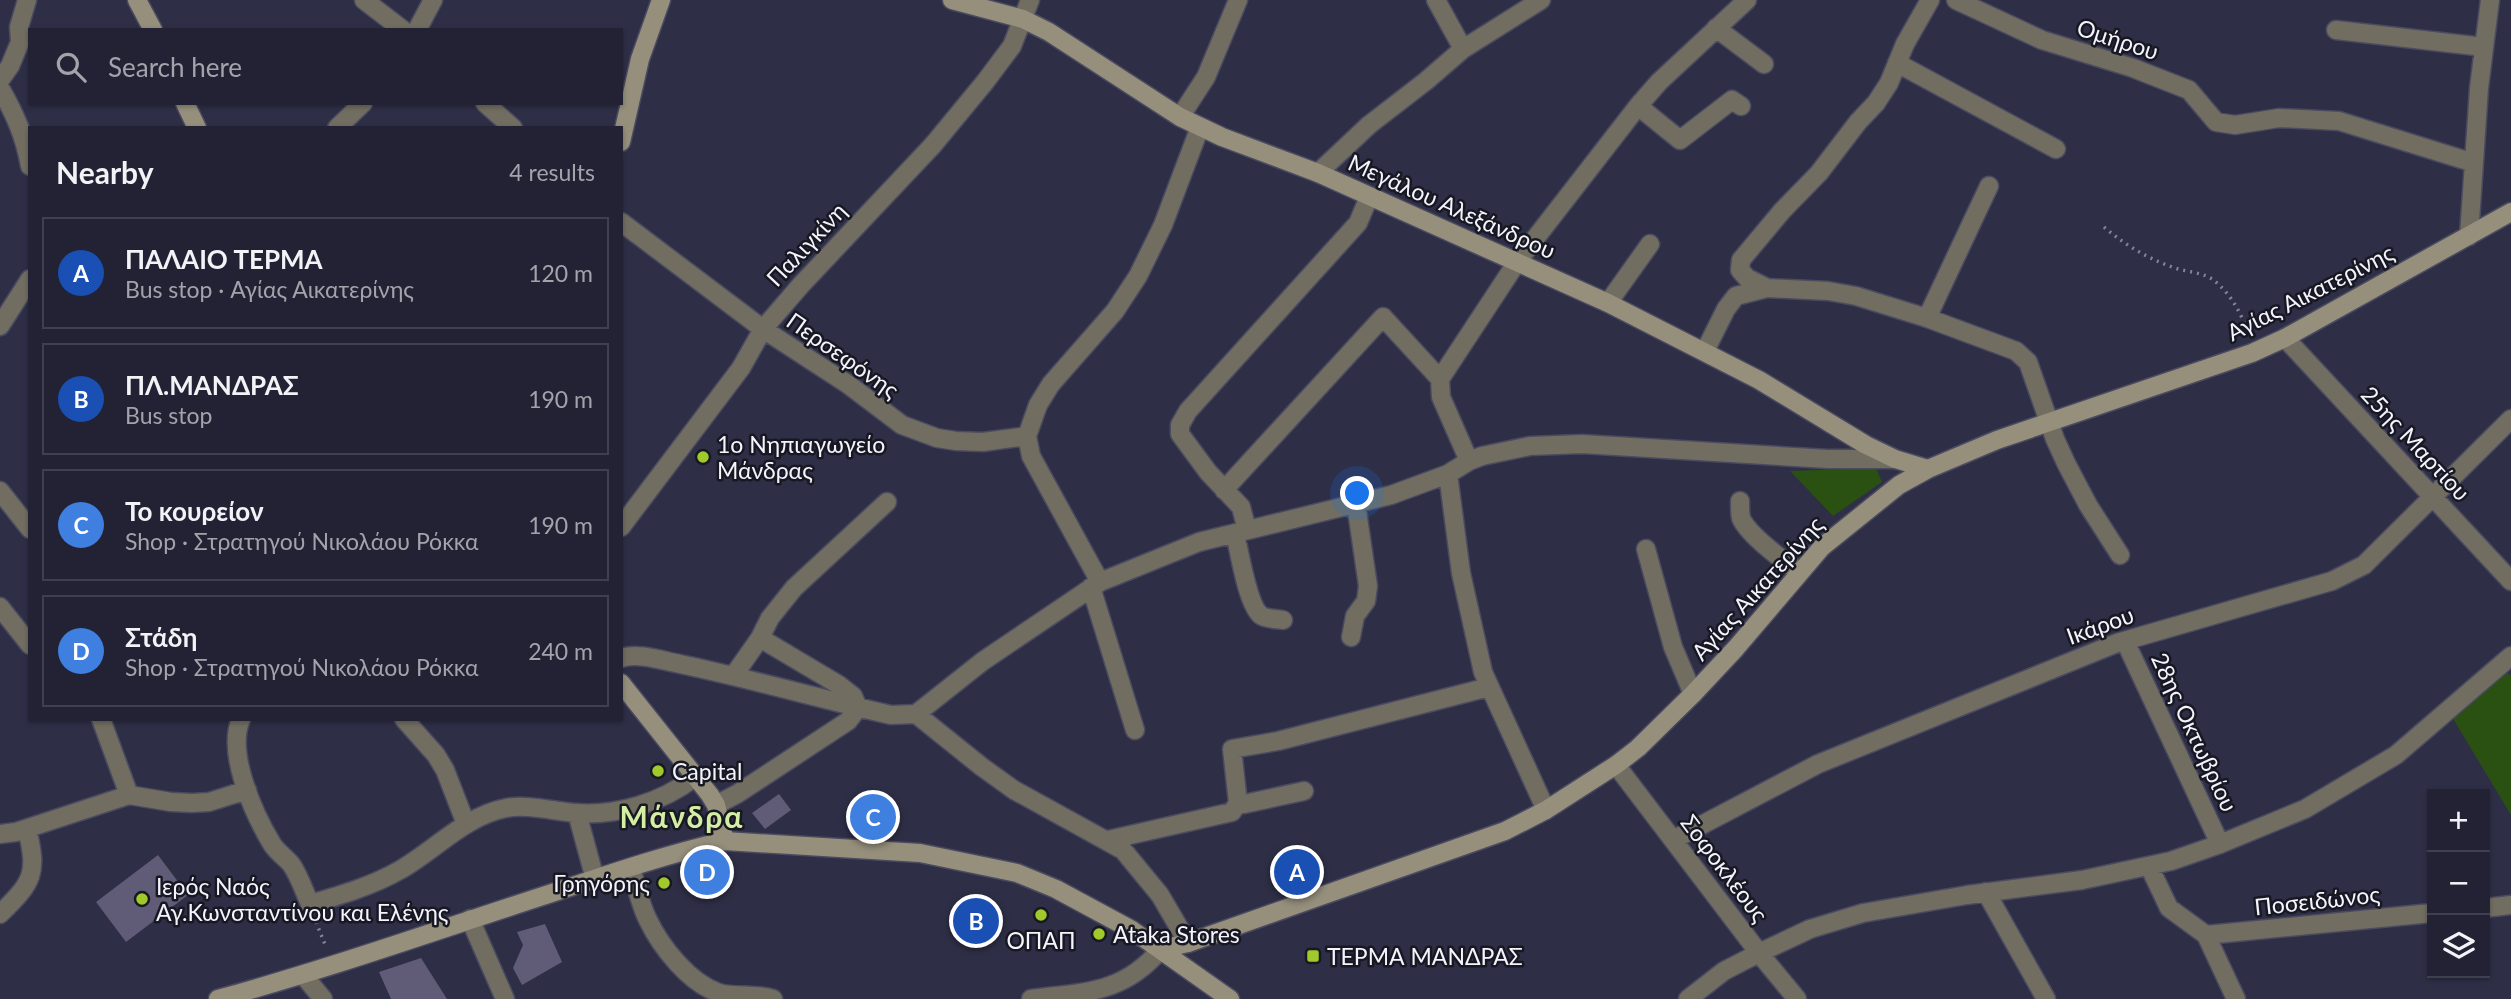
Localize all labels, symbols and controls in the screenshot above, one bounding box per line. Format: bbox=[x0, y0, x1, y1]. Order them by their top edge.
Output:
street label: Ομήρου bbox=[2074, 13, 2162, 65]
search box bbox=[28, 28, 623, 105]
icon: search bbox=[52, 48, 90, 86]
text: Search here bbox=[108, 51, 242, 83]
street label: Μεγάλου Αλεξάνδρου bbox=[1344, 148, 1560, 264]
text: Nearby bbox=[56, 154, 154, 190]
text: 4 results bbox=[509, 158, 595, 186]
street label: Παλιγκίνη bbox=[760, 196, 852, 292]
street label: Αγίας Αικατερίνης bbox=[2222, 238, 2399, 346]
text: ΠΑΛΑΙΟ ΤΕΡΜΑ bbox=[125, 243, 323, 275]
text: A bbox=[73, 259, 89, 287]
text: 120 m bbox=[528, 259, 593, 287]
text: Bus stop · Αγίας Αικατερίνης bbox=[125, 275, 414, 303]
street label: Περσεφόνης bbox=[782, 306, 905, 404]
text: ΠΛ.ΜΑΝΔΡΑΣ bbox=[125, 369, 299, 401]
street label: 25ης Μαρτίου bbox=[2356, 380, 2476, 506]
text: B bbox=[73, 385, 89, 413]
text: 190 m bbox=[528, 385, 593, 413]
text: Bus stop bbox=[125, 401, 212, 429]
place label: 1ο Νηπιαγωγείο Μάνδρας bbox=[717, 430, 885, 484]
marker: 1ο Νηπιαγωγείο Μάνδρας bbox=[695, 449, 711, 465]
your location bbox=[1340, 476, 1374, 510]
text: Το κουρείον bbox=[125, 495, 263, 527]
street label: Αγίας Αικατερίνης bbox=[1685, 510, 1829, 666]
text: C bbox=[73, 511, 89, 539]
text: 190 m bbox=[528, 511, 593, 539]
text: Shop · Στρατηγού Νικολάου Ρόκκα bbox=[125, 527, 479, 555]
street label: Ικάρου bbox=[2062, 600, 2138, 650]
text: Στάδη bbox=[125, 621, 198, 653]
text: D bbox=[72, 637, 90, 665]
text: 240 m bbox=[528, 637, 593, 665]
street label: 28ης Οκτωβρίου bbox=[2146, 648, 2244, 816]
text: Shop · Στρατηγού Νικολάου Ρόκκα bbox=[125, 653, 479, 681]
place label: Capital bbox=[672, 757, 742, 785]
marker: Capital bbox=[650, 763, 666, 779]
map controls bbox=[2427, 789, 2490, 978]
button: + bbox=[2427, 789, 2490, 852]
pin: C bbox=[850, 791, 896, 843]
district label: Μάνδρα bbox=[620, 798, 744, 834]
street label: Σοφοκλέους bbox=[1676, 809, 1775, 927]
pin: D bbox=[684, 846, 730, 898]
pin: A bbox=[1274, 846, 1320, 898]
button: − bbox=[2427, 852, 2490, 915]
place label: Γρηγόρης bbox=[553, 869, 650, 897]
place label: Ιερός Ναός Αγ.Κωνσταντίνου και Ελένης bbox=[156, 872, 449, 926]
marker: Γρηγόρης bbox=[656, 875, 672, 891]
street label: Ποσειδώνος bbox=[2253, 879, 2381, 921]
marker: Ιερός Ναός Αγ.Κωνσταντίνου και Ελένης bbox=[134, 891, 150, 907]
pin: B bbox=[953, 895, 999, 947]
marker: ΟΠΑΠ bbox=[1033, 907, 1049, 923]
button: layers bbox=[2427, 915, 2490, 978]
place label: Ataka Stores bbox=[1113, 920, 1240, 948]
place label: ΟΠΑΠ bbox=[1006, 926, 1076, 954]
marker: Ataka Stores bbox=[1091, 926, 1107, 942]
place label: ΤΕΡΜΑ ΜΑΝΔΡΑΣ bbox=[1327, 942, 1523, 970]
marker: ΤΕΡΜΑ ΜΑΝΔΡΑΣ bbox=[1305, 948, 1321, 964]

